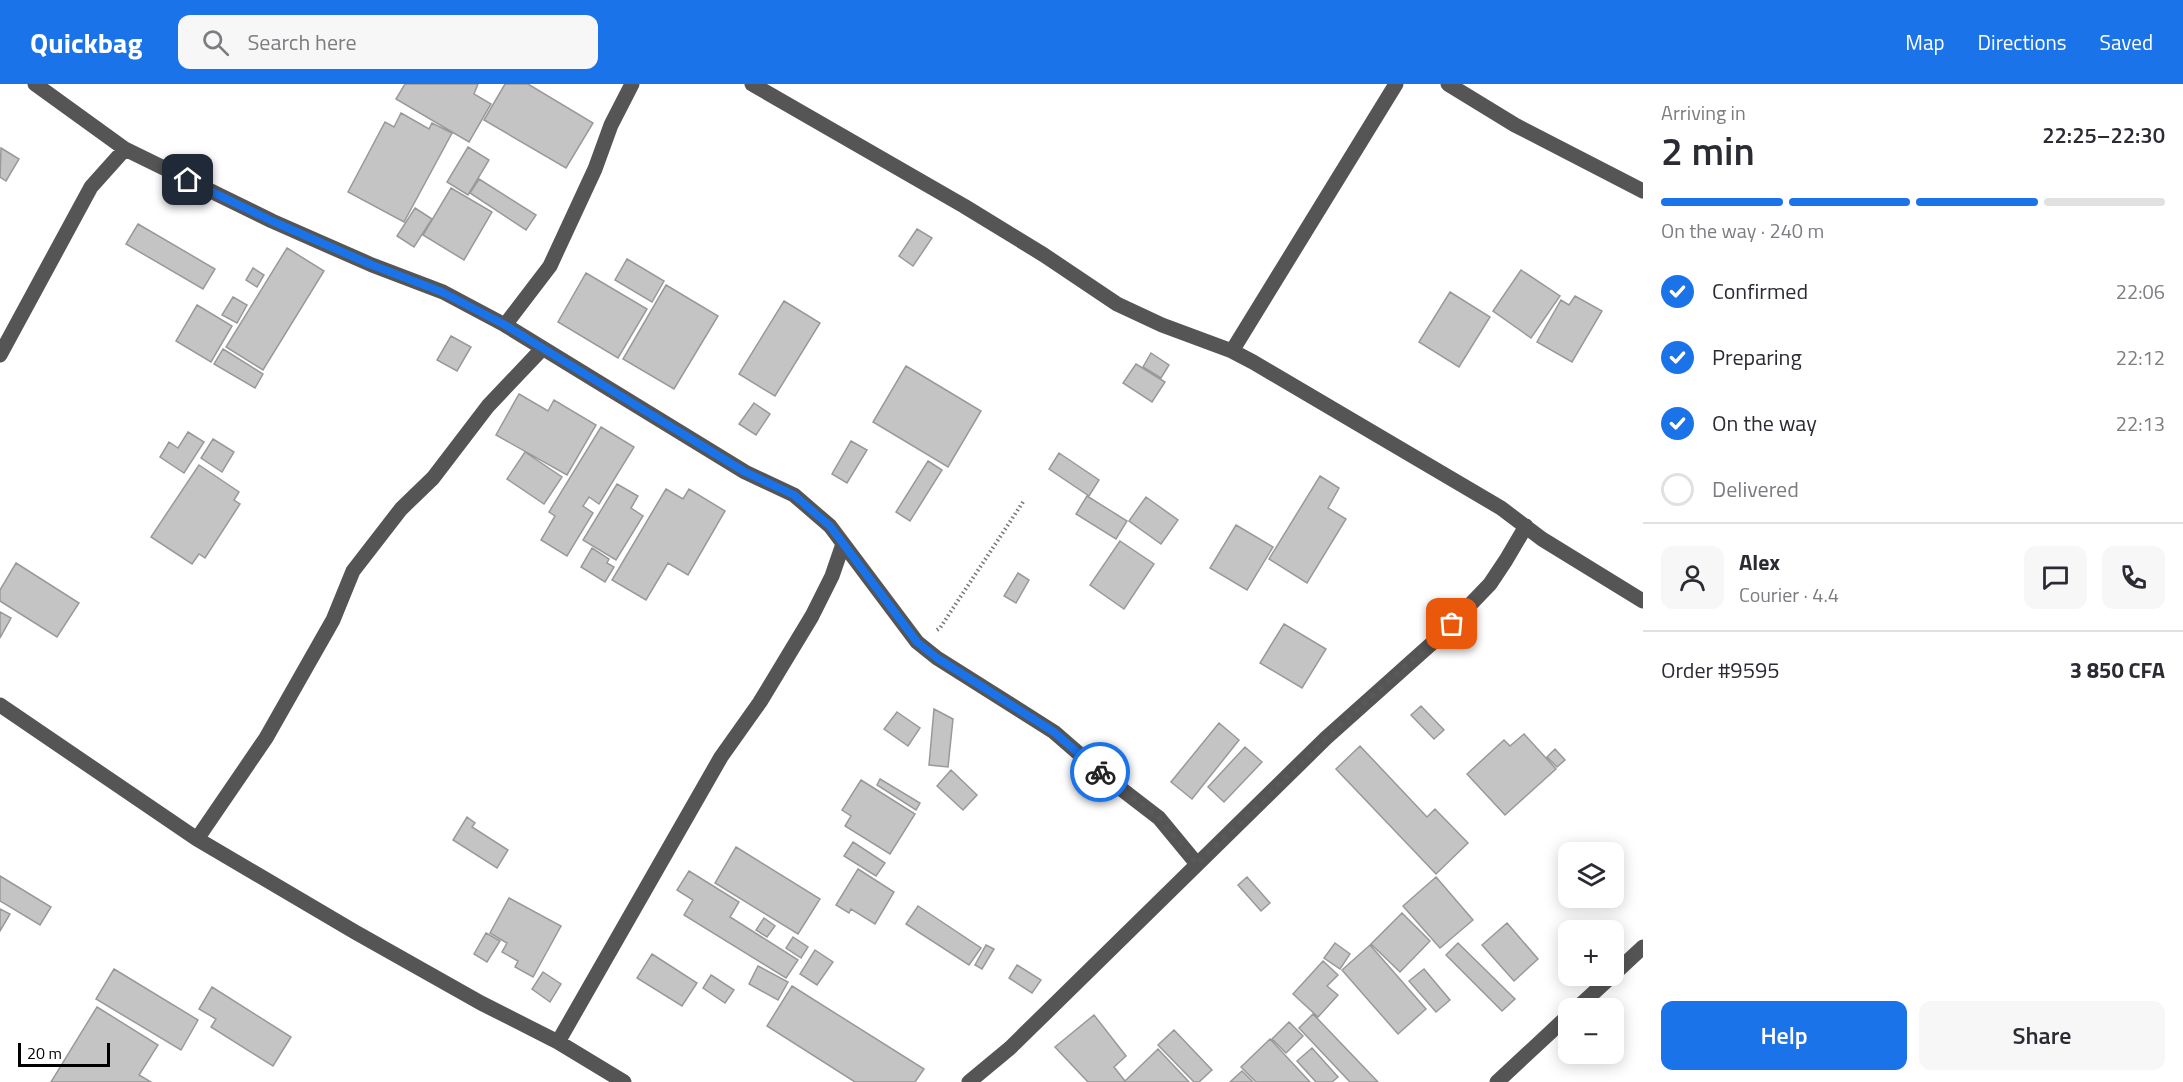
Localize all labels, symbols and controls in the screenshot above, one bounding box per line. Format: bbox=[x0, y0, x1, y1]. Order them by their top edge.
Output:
search box bbox=[178, 15, 598, 69]
text: Quickbag bbox=[30, 21, 142, 64]
text: Search here bbox=[247, 25, 357, 59]
icon: search bbox=[199, 26, 232, 59]
text: Map bbox=[1905, 26, 1945, 58]
text: Directions bbox=[1978, 26, 2067, 58]
text: Saved bbox=[2100, 26, 2153, 58]
text: Arriving in bbox=[1661, 97, 1746, 128]
text: 22:25–22:30 bbox=[2042, 118, 2165, 152]
text: 2 min bbox=[1661, 121, 1755, 180]
pin bbox=[162, 154, 213, 205]
icon: home bbox=[171, 163, 204, 196]
text: On the way · 240 m bbox=[1661, 215, 1824, 246]
text: Confirmed bbox=[1712, 274, 1808, 308]
icon: check bbox=[1661, 275, 1694, 308]
text: 22:06 bbox=[2116, 276, 2165, 307]
text: Preparing bbox=[1712, 340, 1802, 374]
icon: check bbox=[1661, 341, 1694, 374]
text: 22:12 bbox=[2116, 342, 2165, 373]
text: On the way bbox=[1712, 406, 1817, 440]
icon: check bbox=[1661, 407, 1694, 440]
text: 22:13 bbox=[2116, 408, 2165, 439]
text: Delivered bbox=[1712, 472, 1799, 506]
text: Alex bbox=[1739, 545, 1780, 579]
button: person bbox=[1661, 546, 1724, 609]
button: chat bbox=[2024, 546, 2087, 609]
button: phone bbox=[2102, 546, 2165, 609]
text: Courier · 4.4 bbox=[1739, 579, 1839, 610]
pin bbox=[1426, 598, 1477, 649]
icon: bag bbox=[1435, 607, 1468, 640]
text: Order #9595 bbox=[1661, 653, 1780, 687]
text: 3 850 CFA bbox=[2070, 653, 2165, 687]
courier bbox=[1070, 742, 1130, 802]
icon: bike bbox=[1084, 756, 1117, 789]
map controls bbox=[1558, 842, 1624, 1064]
button: layers bbox=[1558, 842, 1624, 908]
button: + bbox=[1558, 920, 1624, 986]
button: − bbox=[1558, 998, 1624, 1064]
button: Help bbox=[1661, 1001, 1907, 1070]
button: Share bbox=[1919, 1001, 2165, 1070]
scale bar bbox=[18, 1040, 110, 1068]
text: 20 m bbox=[27, 1041, 62, 1065]

